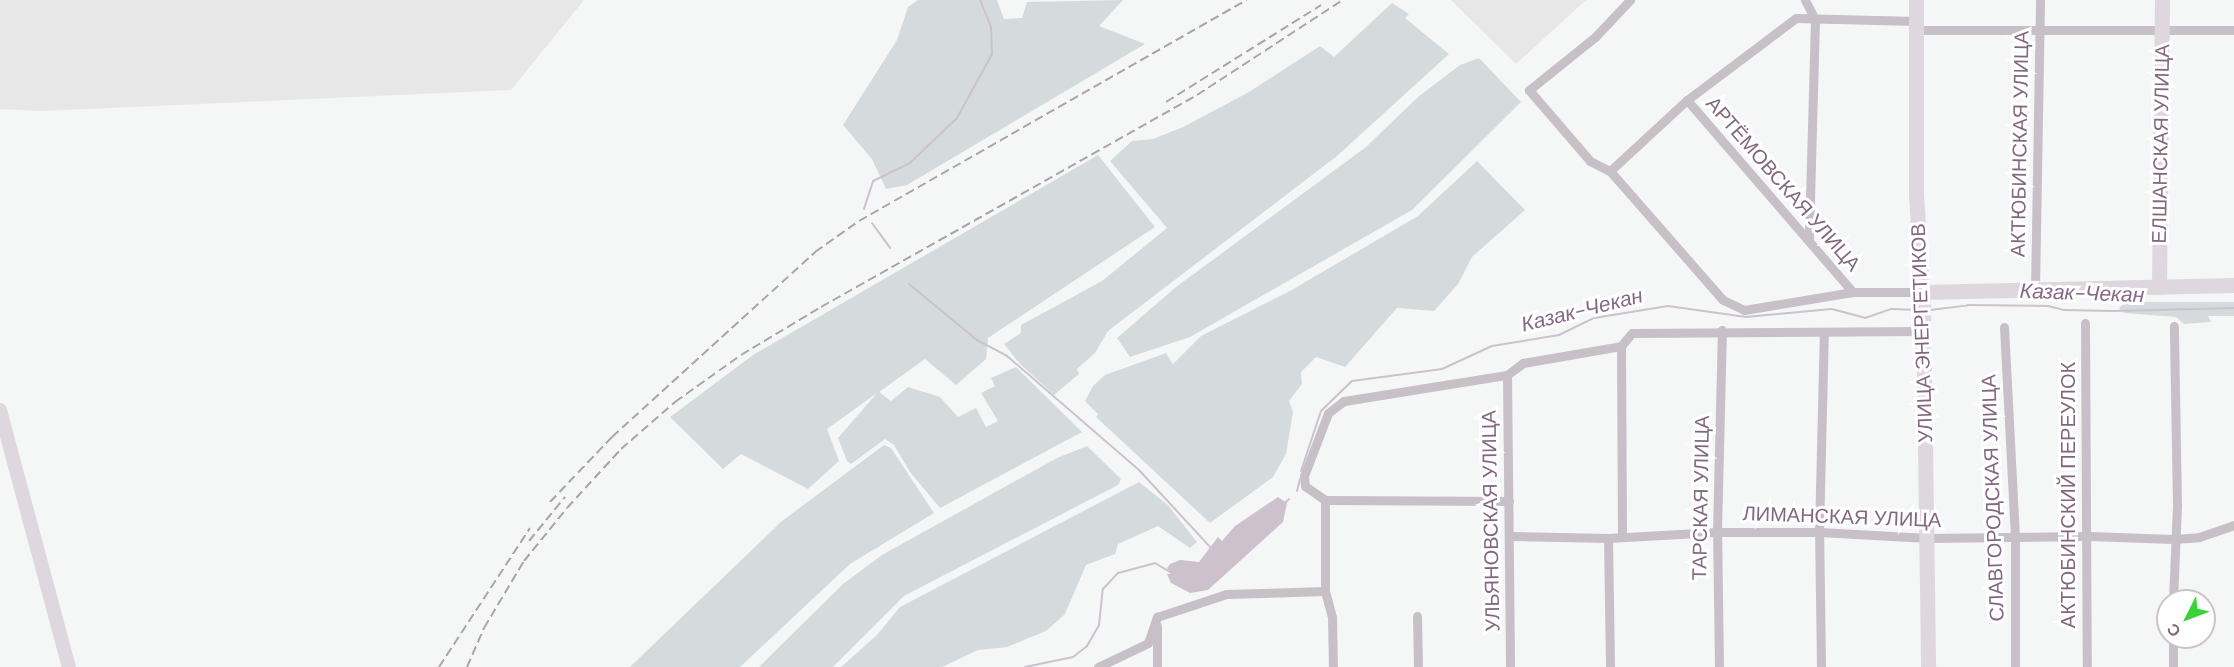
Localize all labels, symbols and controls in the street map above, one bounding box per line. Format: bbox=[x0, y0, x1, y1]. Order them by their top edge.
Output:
street label: АКТЮБИНСКАЯ УЛИЦА bbox=[2006, 31, 2034, 257]
street label: ЕЛШАНСКАЯ УЛИЦА bbox=[2147, 44, 2175, 244]
street label: АРТЁМОВСКАЯ УЛИЦА bbox=[1701, 92, 1865, 276]
street label: УЛИЦА ЭНЕРГЕТИКОВ bbox=[1906, 223, 1938, 443]
water label: Казак-Чекан bbox=[2019, 278, 2145, 308]
water label: Казак-Чекан bbox=[1519, 283, 1645, 337]
street label: АКТЮБИНСКИЙ ПЕРЕУЛОК bbox=[2056, 362, 2080, 628]
street label: СЛАВГОРОДСКАЯ УЛИЦА bbox=[1977, 374, 2009, 622]
street label: УЛЬЯНОВСКАЯ УЛИЦА bbox=[1477, 410, 1505, 632]
street label: ТАРСКАЯ УЛИЦА bbox=[1688, 415, 1714, 581]
street label: ЛИМАНСКАЯ УЛИЦА bbox=[1742, 502, 1942, 532]
north arrow bbox=[2156, 589, 2216, 649]
text: С bbox=[2162, 619, 2185, 641]

